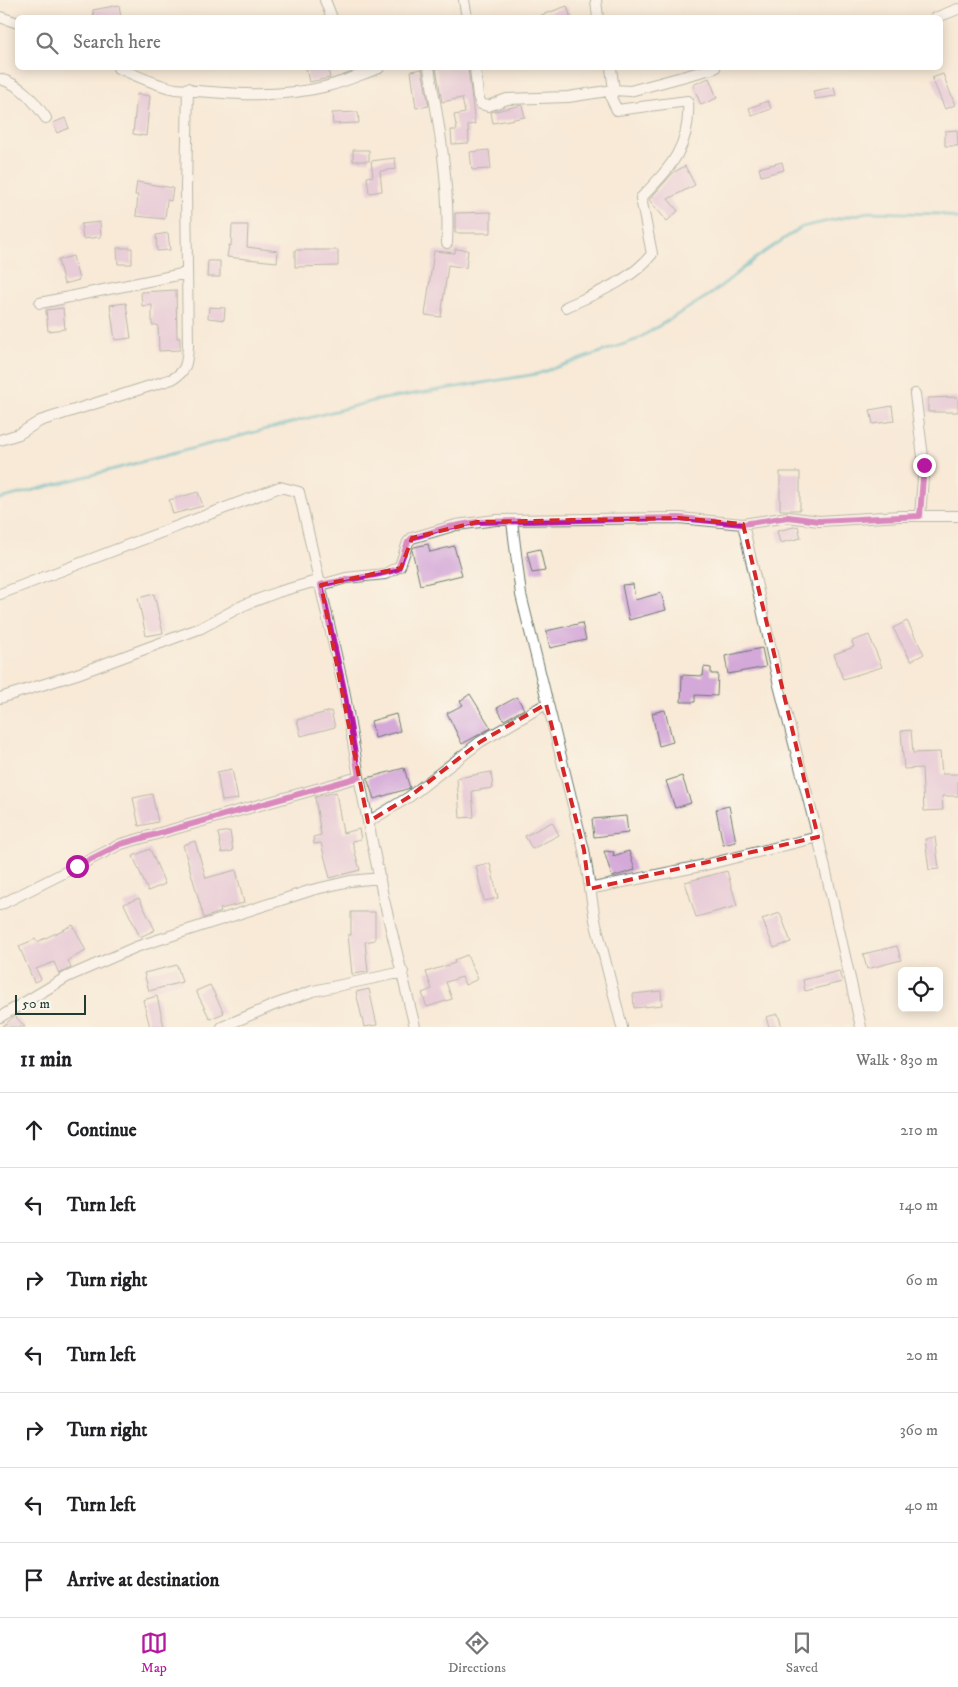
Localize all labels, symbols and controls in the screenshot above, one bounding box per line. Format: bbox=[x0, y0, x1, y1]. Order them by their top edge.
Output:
search box bbox=[15, 15, 943, 70]
icon: search bbox=[33, 29, 61, 57]
text: Search here bbox=[73, 31, 161, 54]
route end bbox=[913, 454, 936, 477]
route start bbox=[66, 855, 89, 878]
map controls bbox=[898, 967, 943, 1012]
button: locate bbox=[898, 967, 943, 1012]
scale bar bbox=[15, 992, 86, 1015]
text: 50 m bbox=[22, 995, 50, 1013]
text: 11 min bbox=[20, 1047, 72, 1073]
text: Walk · 830 m bbox=[856, 1050, 938, 1070]
icon: ahead bbox=[20, 1116, 48, 1144]
text: Continue bbox=[67, 1119, 137, 1142]
text: 210 m bbox=[900, 1120, 938, 1140]
icon: left bbox=[20, 1191, 48, 1219]
text: Turn left bbox=[67, 1194, 136, 1217]
text: 140 m bbox=[899, 1195, 938, 1215]
icon: right bbox=[20, 1266, 48, 1294]
text: Turn right bbox=[67, 1269, 147, 1292]
text: 60 m bbox=[906, 1270, 938, 1290]
icon: left bbox=[20, 1341, 48, 1369]
text: Turn left bbox=[67, 1344, 136, 1367]
text: 20 m bbox=[906, 1345, 938, 1365]
icon: right bbox=[20, 1416, 48, 1444]
text: Turn right bbox=[67, 1419, 147, 1442]
text: 360 m bbox=[900, 1420, 938, 1440]
icon: left bbox=[20, 1491, 48, 1519]
text: Turn left bbox=[67, 1494, 136, 1517]
text: 40 m bbox=[905, 1495, 938, 1515]
icon: arrive bbox=[20, 1566, 48, 1594]
text: Arrive at destination bbox=[67, 1569, 219, 1592]
tab: Map bbox=[140, 1629, 168, 1677]
tab: Directions bbox=[448, 1629, 506, 1677]
tab: Saved bbox=[786, 1629, 818, 1677]

